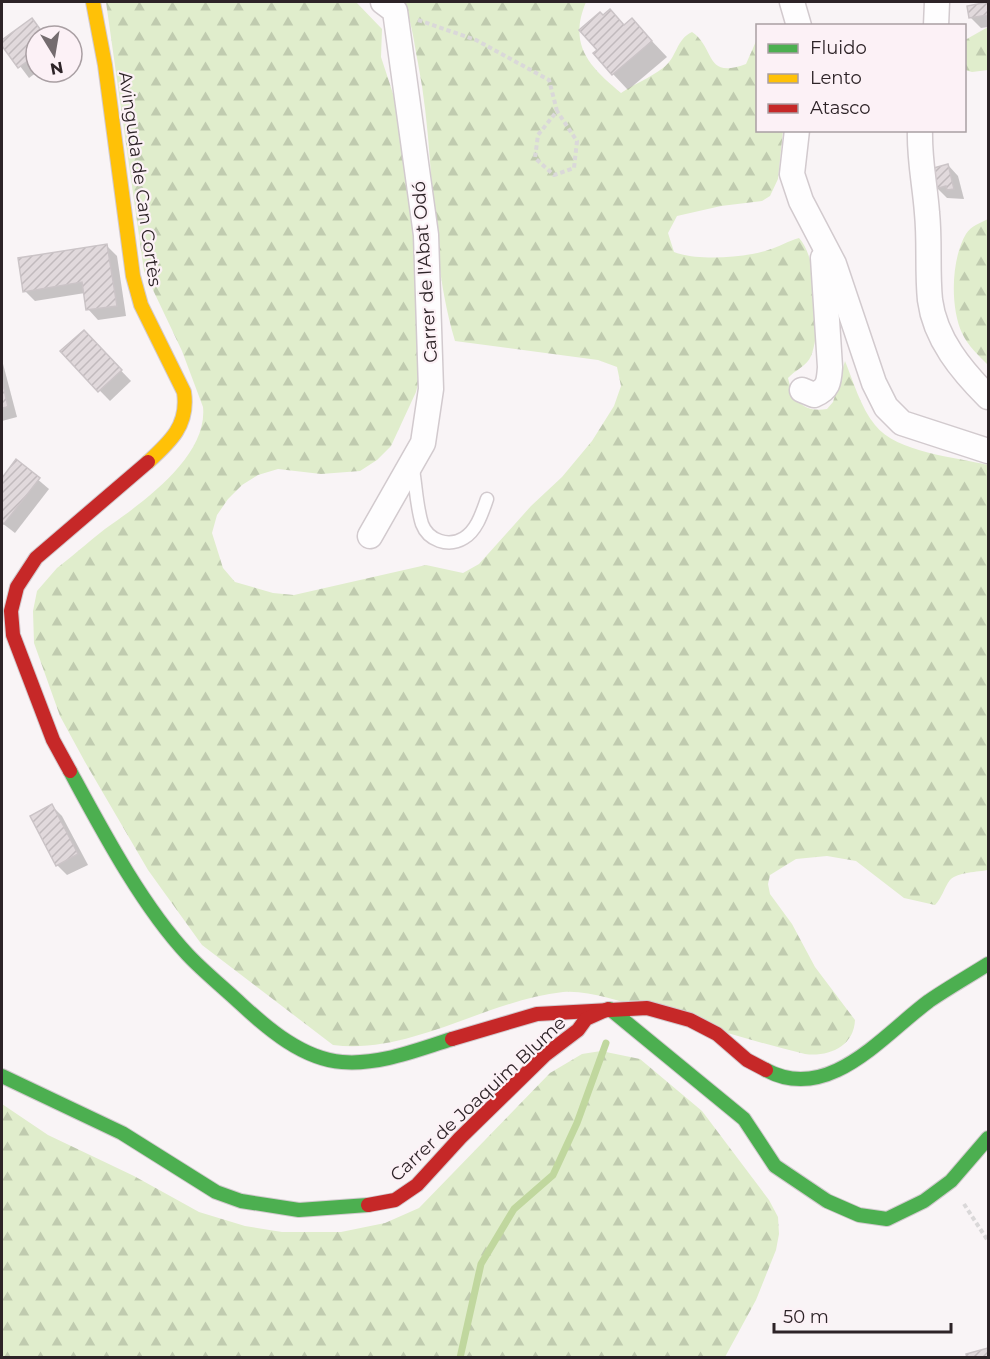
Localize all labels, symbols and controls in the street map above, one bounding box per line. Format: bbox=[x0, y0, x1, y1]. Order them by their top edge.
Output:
north arrow bbox=[24, 24, 84, 84]
legend bbox=[756, 24, 966, 132]
text: Fluido bbox=[810, 37, 867, 59]
text: N bbox=[49, 58, 65, 79]
text: Lento bbox=[810, 67, 862, 89]
street label: Avinguda de Can Cortès bbox=[114, 70, 166, 288]
text: Atasco bbox=[810, 97, 870, 119]
street label: Carrer de l'Abat Odó bbox=[408, 181, 442, 363]
street label: Carrer de Joaquim Blume bbox=[386, 1012, 571, 1186]
scale bar bbox=[774, 1296, 951, 1334]
text: 50 m bbox=[783, 1306, 829, 1328]

